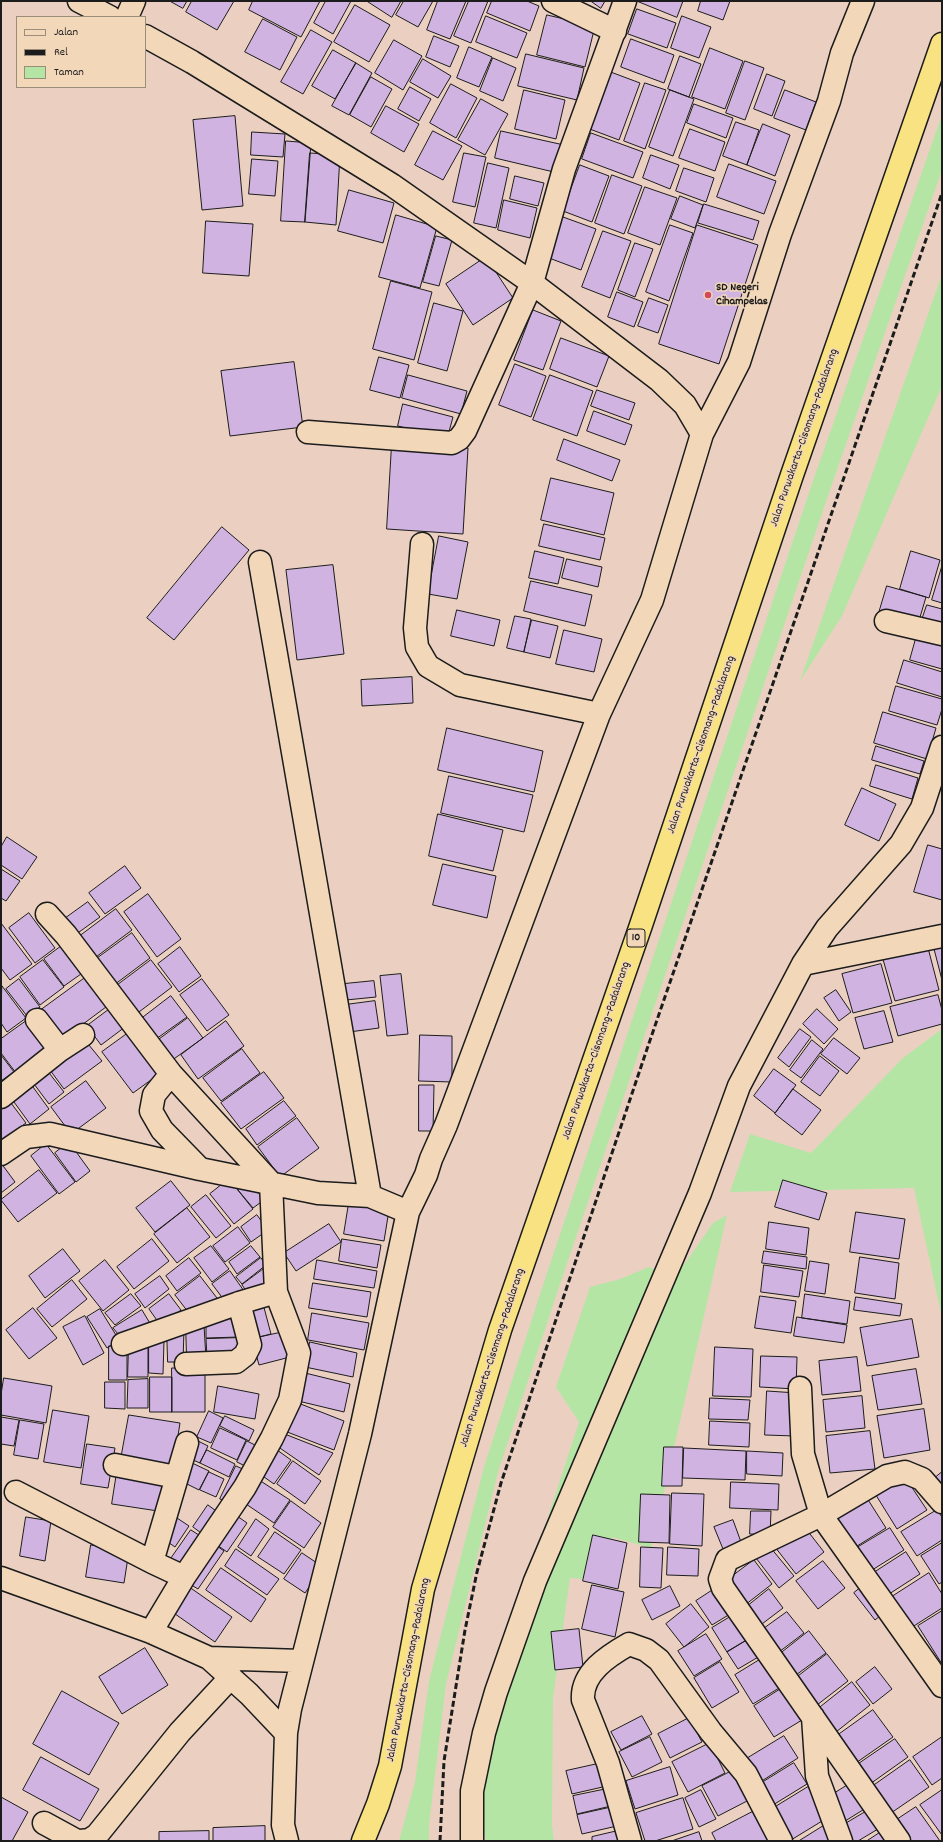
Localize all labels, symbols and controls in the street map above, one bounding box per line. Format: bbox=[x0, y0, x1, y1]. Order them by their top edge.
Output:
legend bbox=[16, 16, 146, 88]
text: Jalan bbox=[54, 24, 78, 41]
text: Rel bbox=[54, 44, 68, 61]
text: Taman bbox=[54, 64, 84, 81]
place label: SD Negeri Cihampelas bbox=[716, 281, 768, 309]
marker: SD Negeri Cihampelas bbox=[703, 290, 713, 300]
street label: Jalan Purwakarta–Cisomang–Padalarang bbox=[768, 347, 842, 529]
street label: Jalan Purwakarta–Cisomang–Padalarang bbox=[665, 654, 739, 836]
road number: 10 bbox=[627, 929, 645, 947]
street label: Jalan Purwakarta–Cisomang–Padalarang bbox=[560, 960, 634, 1142]
street label: Jalan Purwakarta–Cisomang–Padalarang bbox=[457, 1267, 529, 1449]
street label: Jalan Purwakarta–Cisomang–Padalarang bbox=[384, 1577, 434, 1763]

